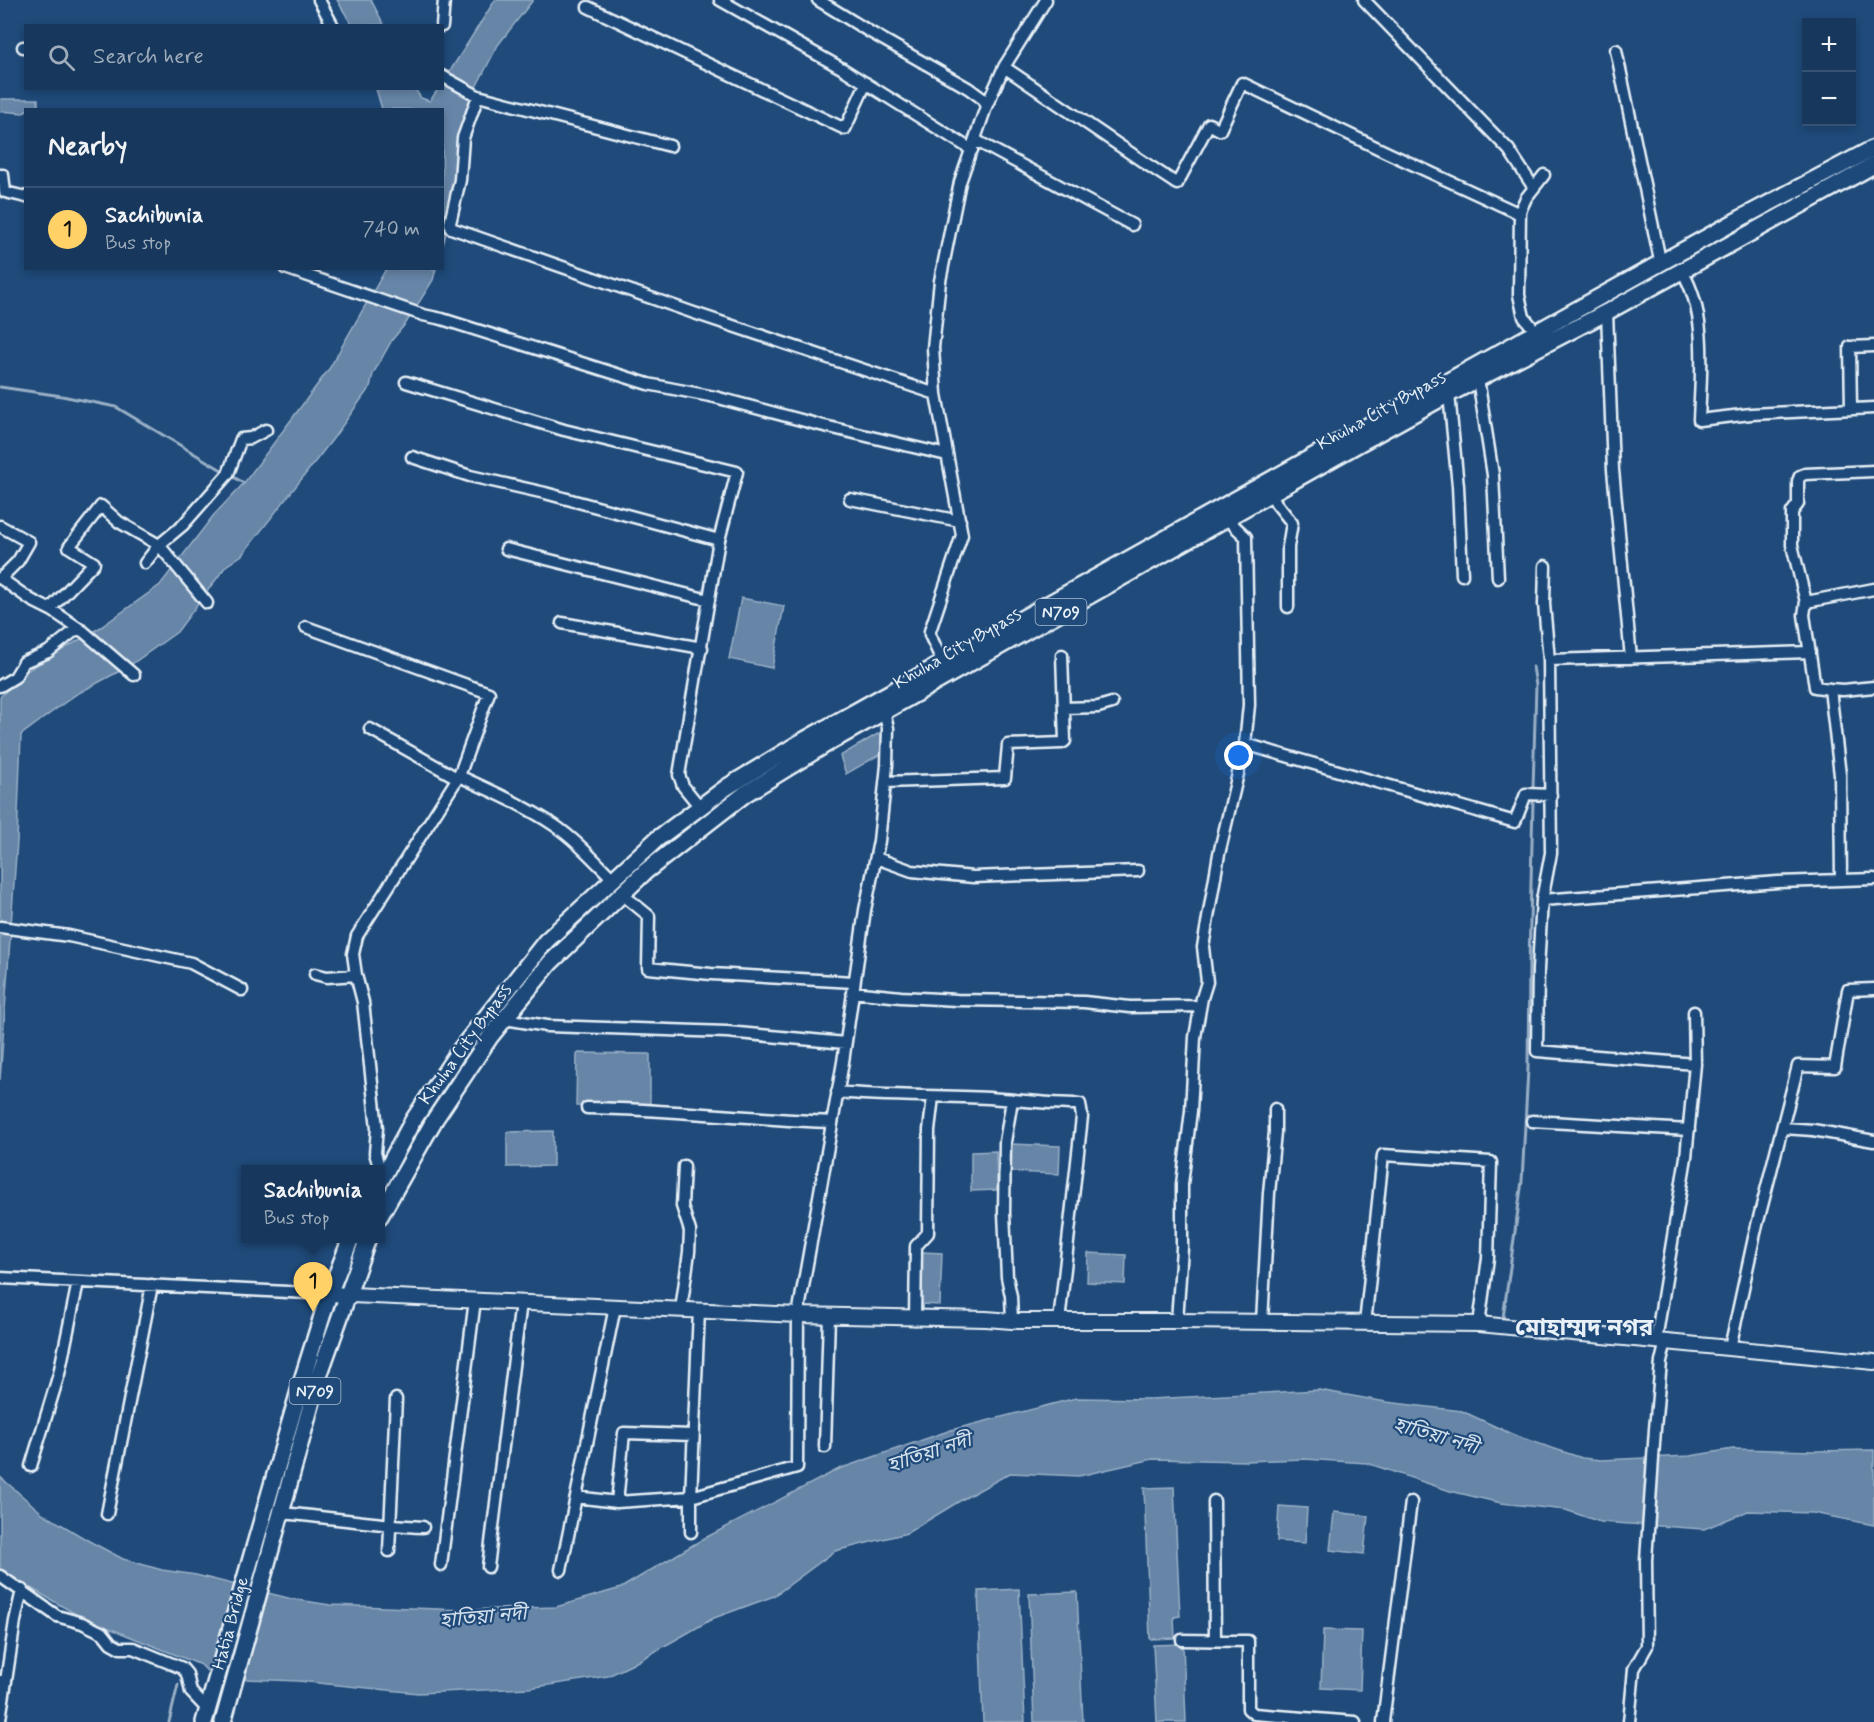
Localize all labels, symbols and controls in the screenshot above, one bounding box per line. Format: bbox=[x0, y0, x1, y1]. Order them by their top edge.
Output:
map controls bbox=[1802, 18, 1856, 126]
button: + bbox=[1802, 18, 1856, 72]
search box bbox=[24, 24, 444, 90]
icon: search bbox=[45, 41, 78, 74]
text: Search here bbox=[93, 43, 204, 71]
button: − bbox=[1802, 72, 1856, 126]
text: Nearby bbox=[48, 130, 127, 164]
text: Sachibunia bbox=[105, 202, 204, 230]
text: 1 bbox=[63, 216, 72, 243]
text: 740 m bbox=[362, 216, 420, 243]
text: Bus stop bbox=[105, 230, 171, 257]
street label: Khulna City Bypass bbox=[1313, 365, 1450, 456]
road number: N709 bbox=[1036, 599, 1086, 625]
street label: Khulna City Bypass bbox=[889, 602, 1026, 695]
your location bbox=[1224, 741, 1253, 770]
street label: Khulna City Bypass bbox=[414, 979, 518, 1110]
popup bbox=[241, 1165, 385, 1243]
text: Sachibunia bbox=[264, 1177, 362, 1205]
text: Bus stop bbox=[264, 1205, 330, 1232]
pin: 1 bbox=[294, 1262, 332, 1312]
district label: মোহাম্মদ নগর bbox=[1515, 1313, 1654, 1344]
road number: N709 bbox=[290, 1378, 340, 1404]
water label: হাতিয়া নদী bbox=[1390, 1411, 1485, 1462]
water label: হাতিয়া নদী bbox=[884, 1426, 979, 1480]
street label: Hatia Bridge bbox=[207, 1574, 255, 1672]
water label: হাতিয়া নদী bbox=[439, 1600, 531, 1635]

